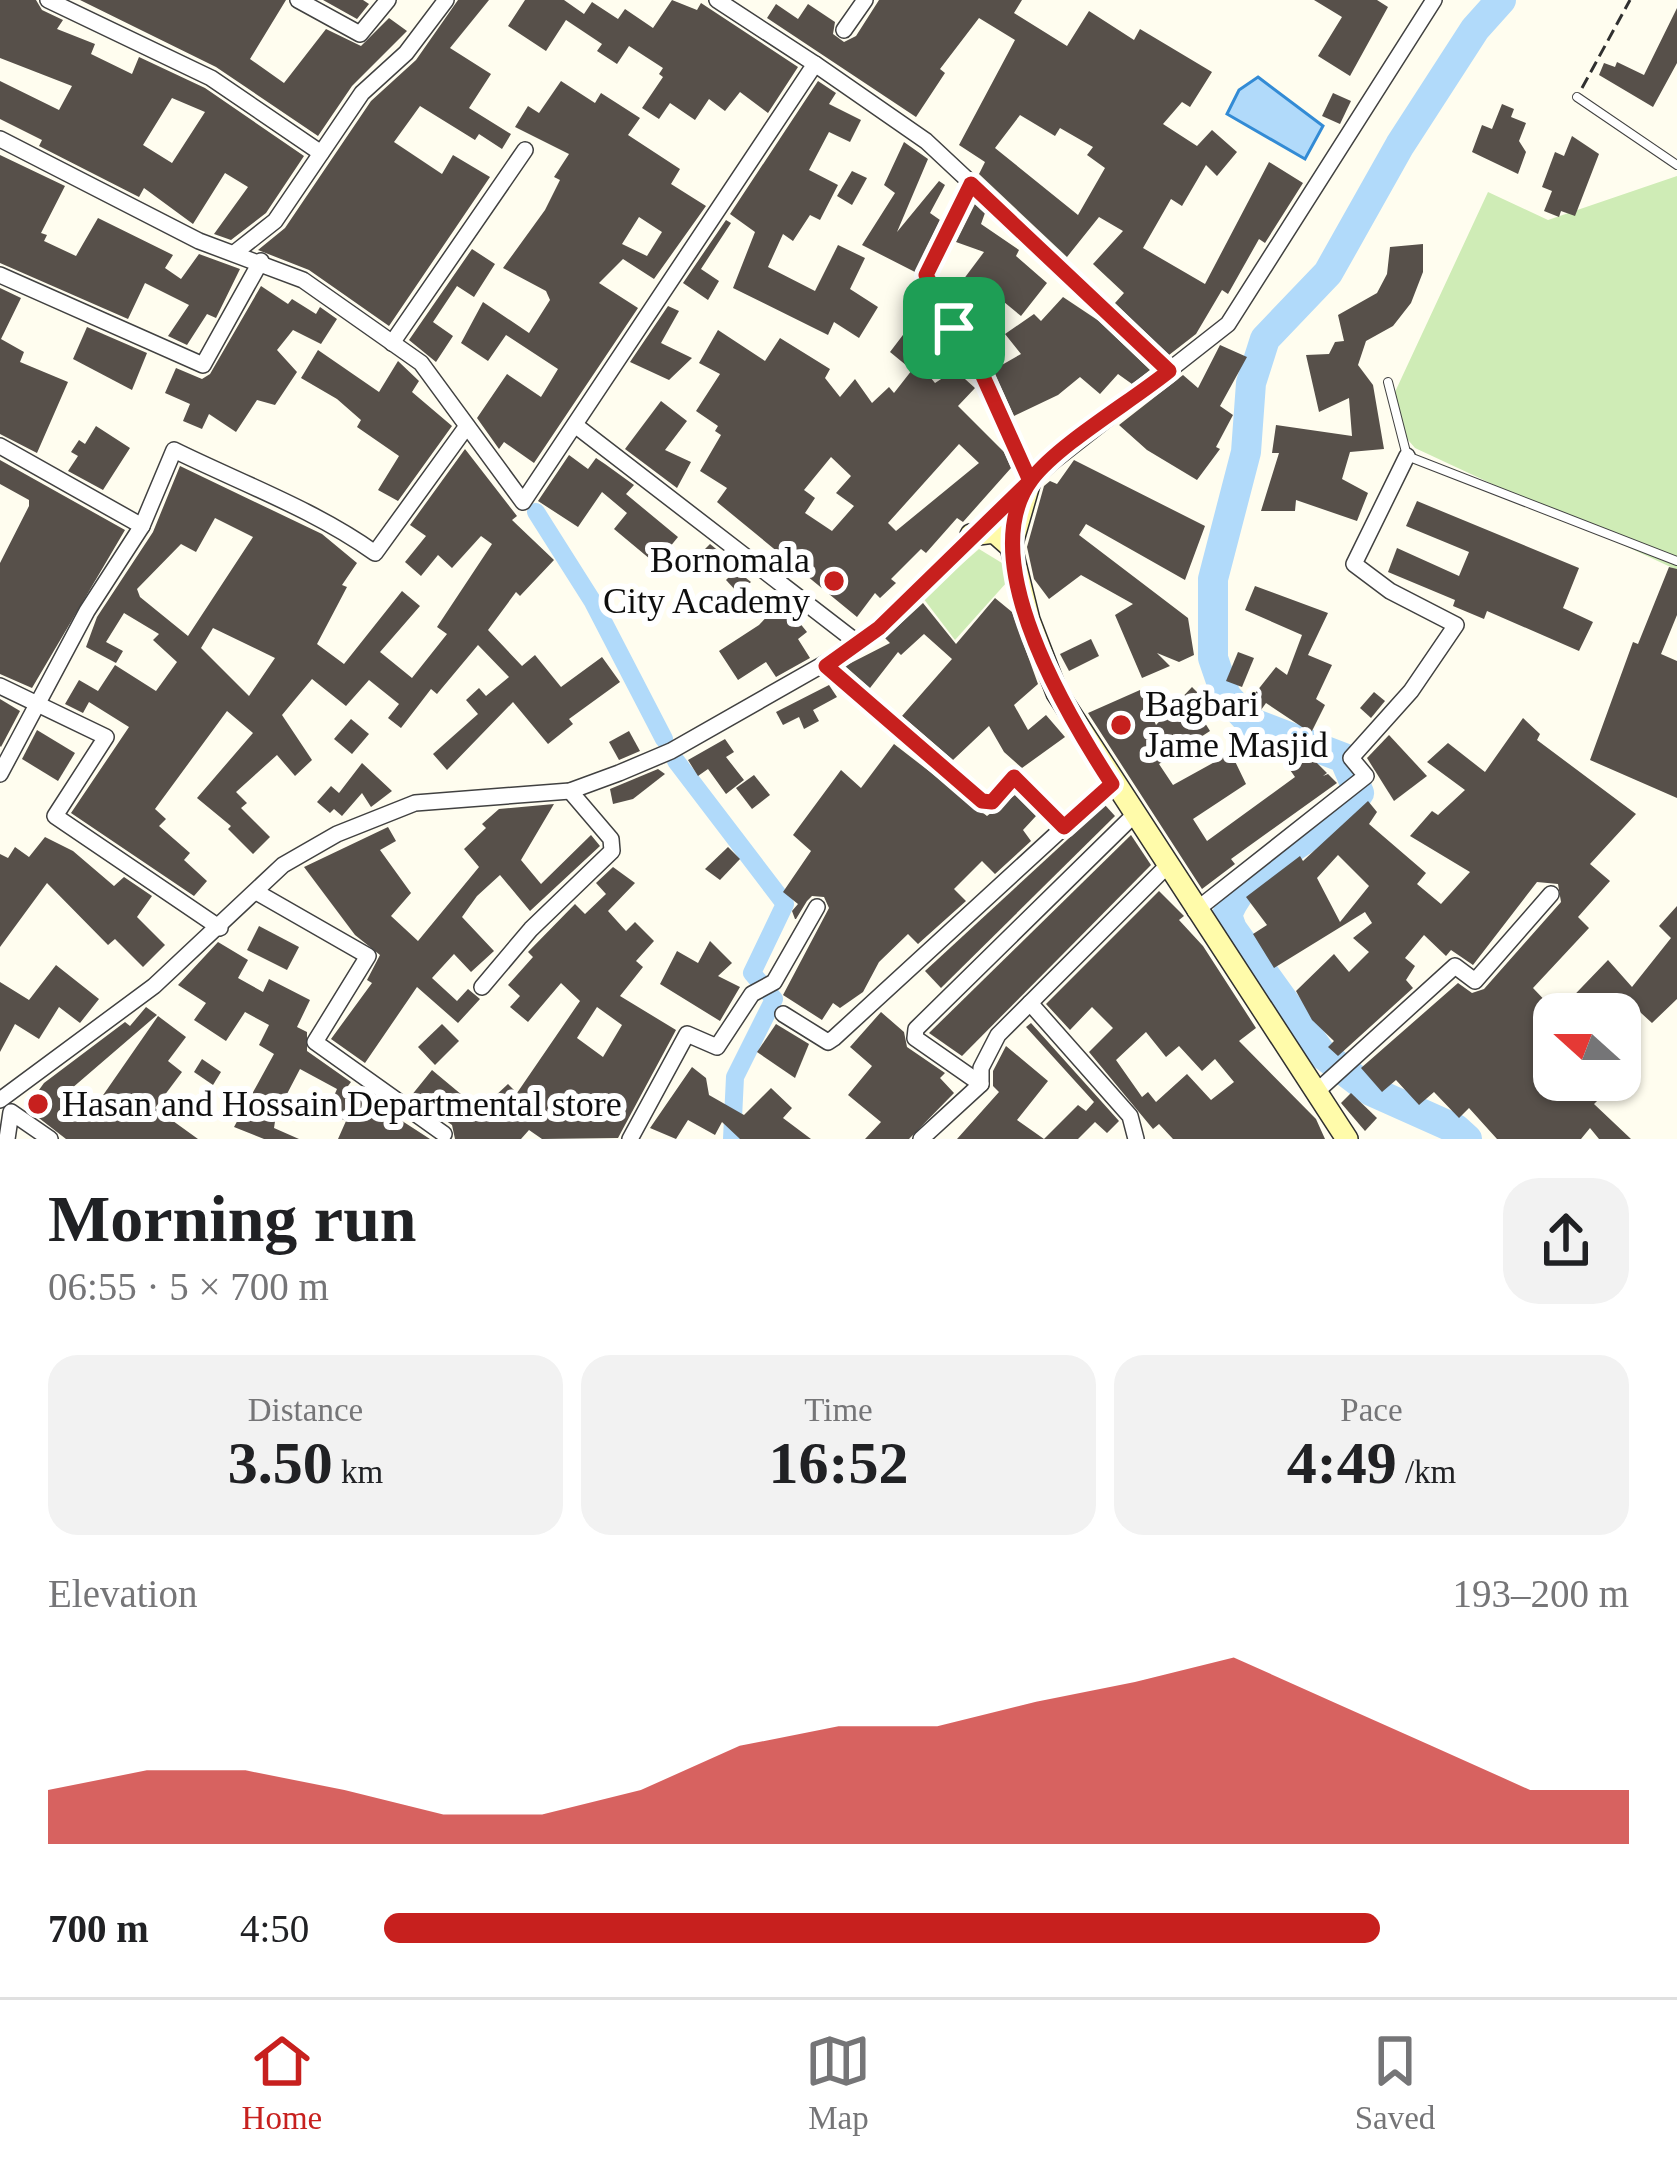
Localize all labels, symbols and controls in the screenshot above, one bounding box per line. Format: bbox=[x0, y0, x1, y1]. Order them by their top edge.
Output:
pin bbox=[903, 277, 1005, 379]
icon: arrive bbox=[921, 295, 987, 361]
place label: Bornomala City Academy bbox=[603, 540, 810, 621]
marker: Bornomala City Academy bbox=[821, 568, 847, 594]
place label: Bagbari Jame Masjid bbox=[1145, 684, 1328, 765]
marker: Bagbari Jame Masjid bbox=[1108, 712, 1134, 738]
north arrow bbox=[1533, 993, 1641, 1101]
map controls bbox=[1533, 993, 1641, 1101]
place label: Hasan and Hossain Departmental store bbox=[62, 1084, 622, 1124]
marker: Hasan and Hossain Departmental store bbox=[25, 1091, 51, 1117]
button: share bbox=[1503, 1178, 1629, 1304]
text: Morning run bbox=[48, 1182, 417, 1255]
text: 06:55 · 5 × 700 m bbox=[48, 1265, 329, 1308]
text: Distance bbox=[248, 1392, 363, 1428]
text: Time bbox=[804, 1392, 873, 1428]
text: Pace bbox=[1340, 1392, 1403, 1428]
text: 3.50 bbox=[228, 1430, 333, 1496]
text: 16:52 bbox=[769, 1430, 908, 1496]
text: 4:49 bbox=[1287, 1430, 1397, 1496]
text: km bbox=[333, 1454, 383, 1490]
text: /km bbox=[1397, 1454, 1456, 1490]
text: Elevation bbox=[48, 1572, 197, 1615]
text: 193–200 m bbox=[1452, 1572, 1629, 1615]
text: 700 m bbox=[48, 1907, 149, 1950]
text: 4:50 bbox=[240, 1907, 309, 1950]
tab: Home bbox=[242, 2028, 322, 2137]
tab: Map bbox=[805, 2028, 871, 2137]
tab: Saved bbox=[1355, 2028, 1435, 2137]

